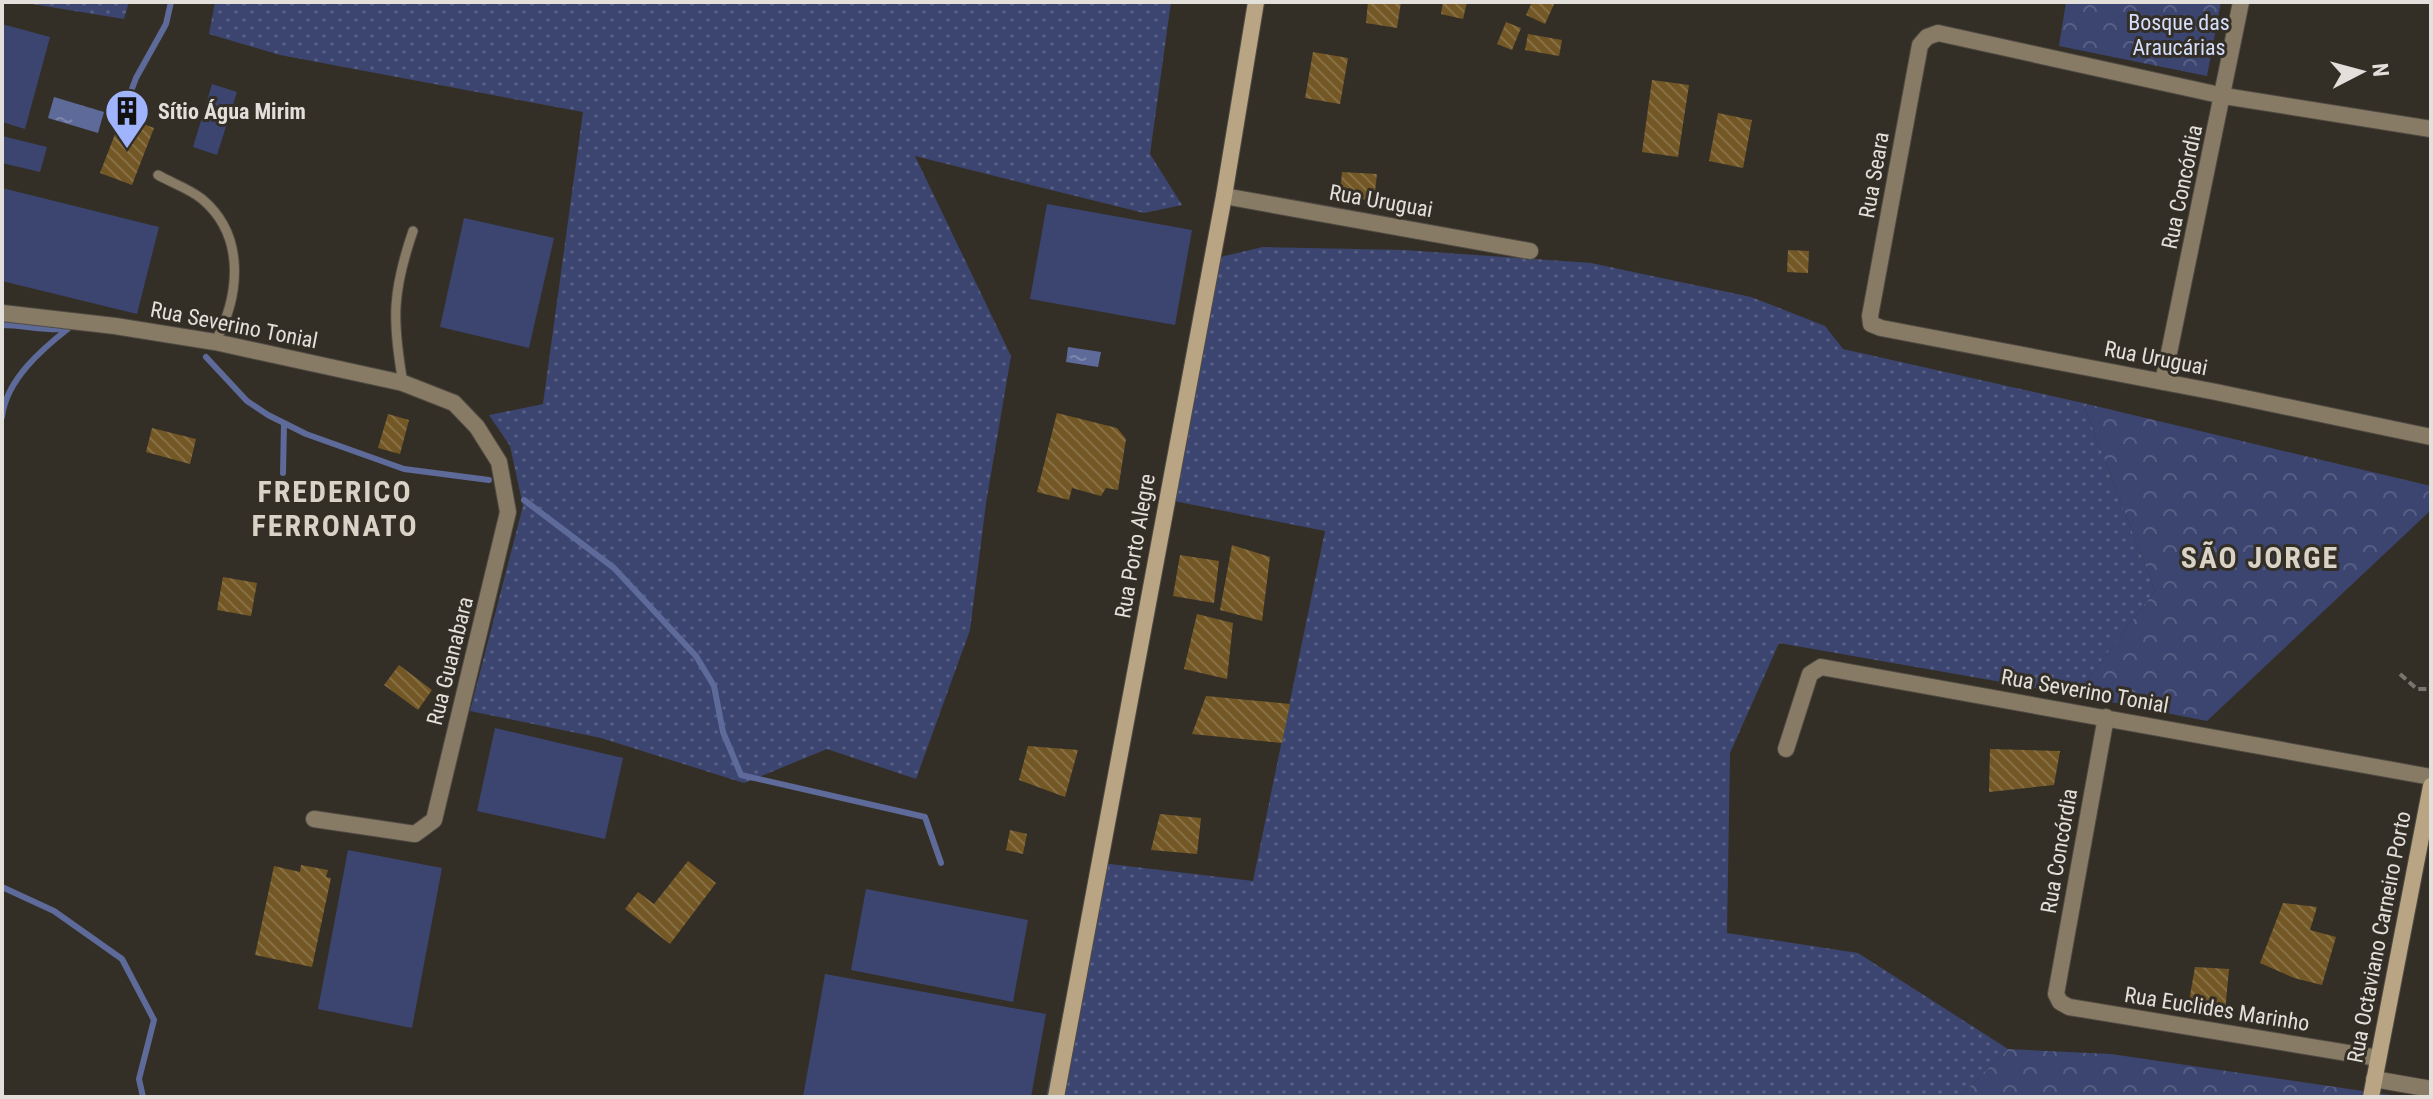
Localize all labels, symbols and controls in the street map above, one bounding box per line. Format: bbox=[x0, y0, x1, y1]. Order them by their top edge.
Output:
park label: Bosque das Araucárias bbox=[2128, 10, 2230, 60]
north arrow bbox=[2321, 32, 2401, 112]
text: N bbox=[2367, 62, 2394, 78]
building icon: Sítio Água Mirim bbox=[103, 87, 151, 150]
place label: Sítio Água Mirim bbox=[158, 99, 306, 124]
street label: Rua Concórdia bbox=[2157, 123, 2207, 251]
street label: Rua Seara bbox=[1854, 130, 1894, 220]
street label: Rua Uruguai bbox=[1327, 180, 1435, 222]
street label: Rua Severino Tonial bbox=[148, 297, 320, 353]
street label: Rua Uruguai bbox=[2102, 336, 2210, 380]
street label: Rua Porto Alegre bbox=[1110, 472, 1160, 620]
district label: FREDERICO FERRONATO bbox=[251, 474, 419, 543]
district label: SÃO JORGE bbox=[2181, 540, 2339, 575]
street label: Rua Guanabara bbox=[422, 594, 478, 728]
street label: Rua Severino Tonial bbox=[1999, 664, 2171, 718]
street label: Rua Concórdia bbox=[2036, 787, 2082, 915]
street label: Rua Octaviano Carneiro Porto bbox=[2342, 809, 2416, 1065]
street label: Rua Euclides Marinho bbox=[2123, 982, 2311, 1036]

